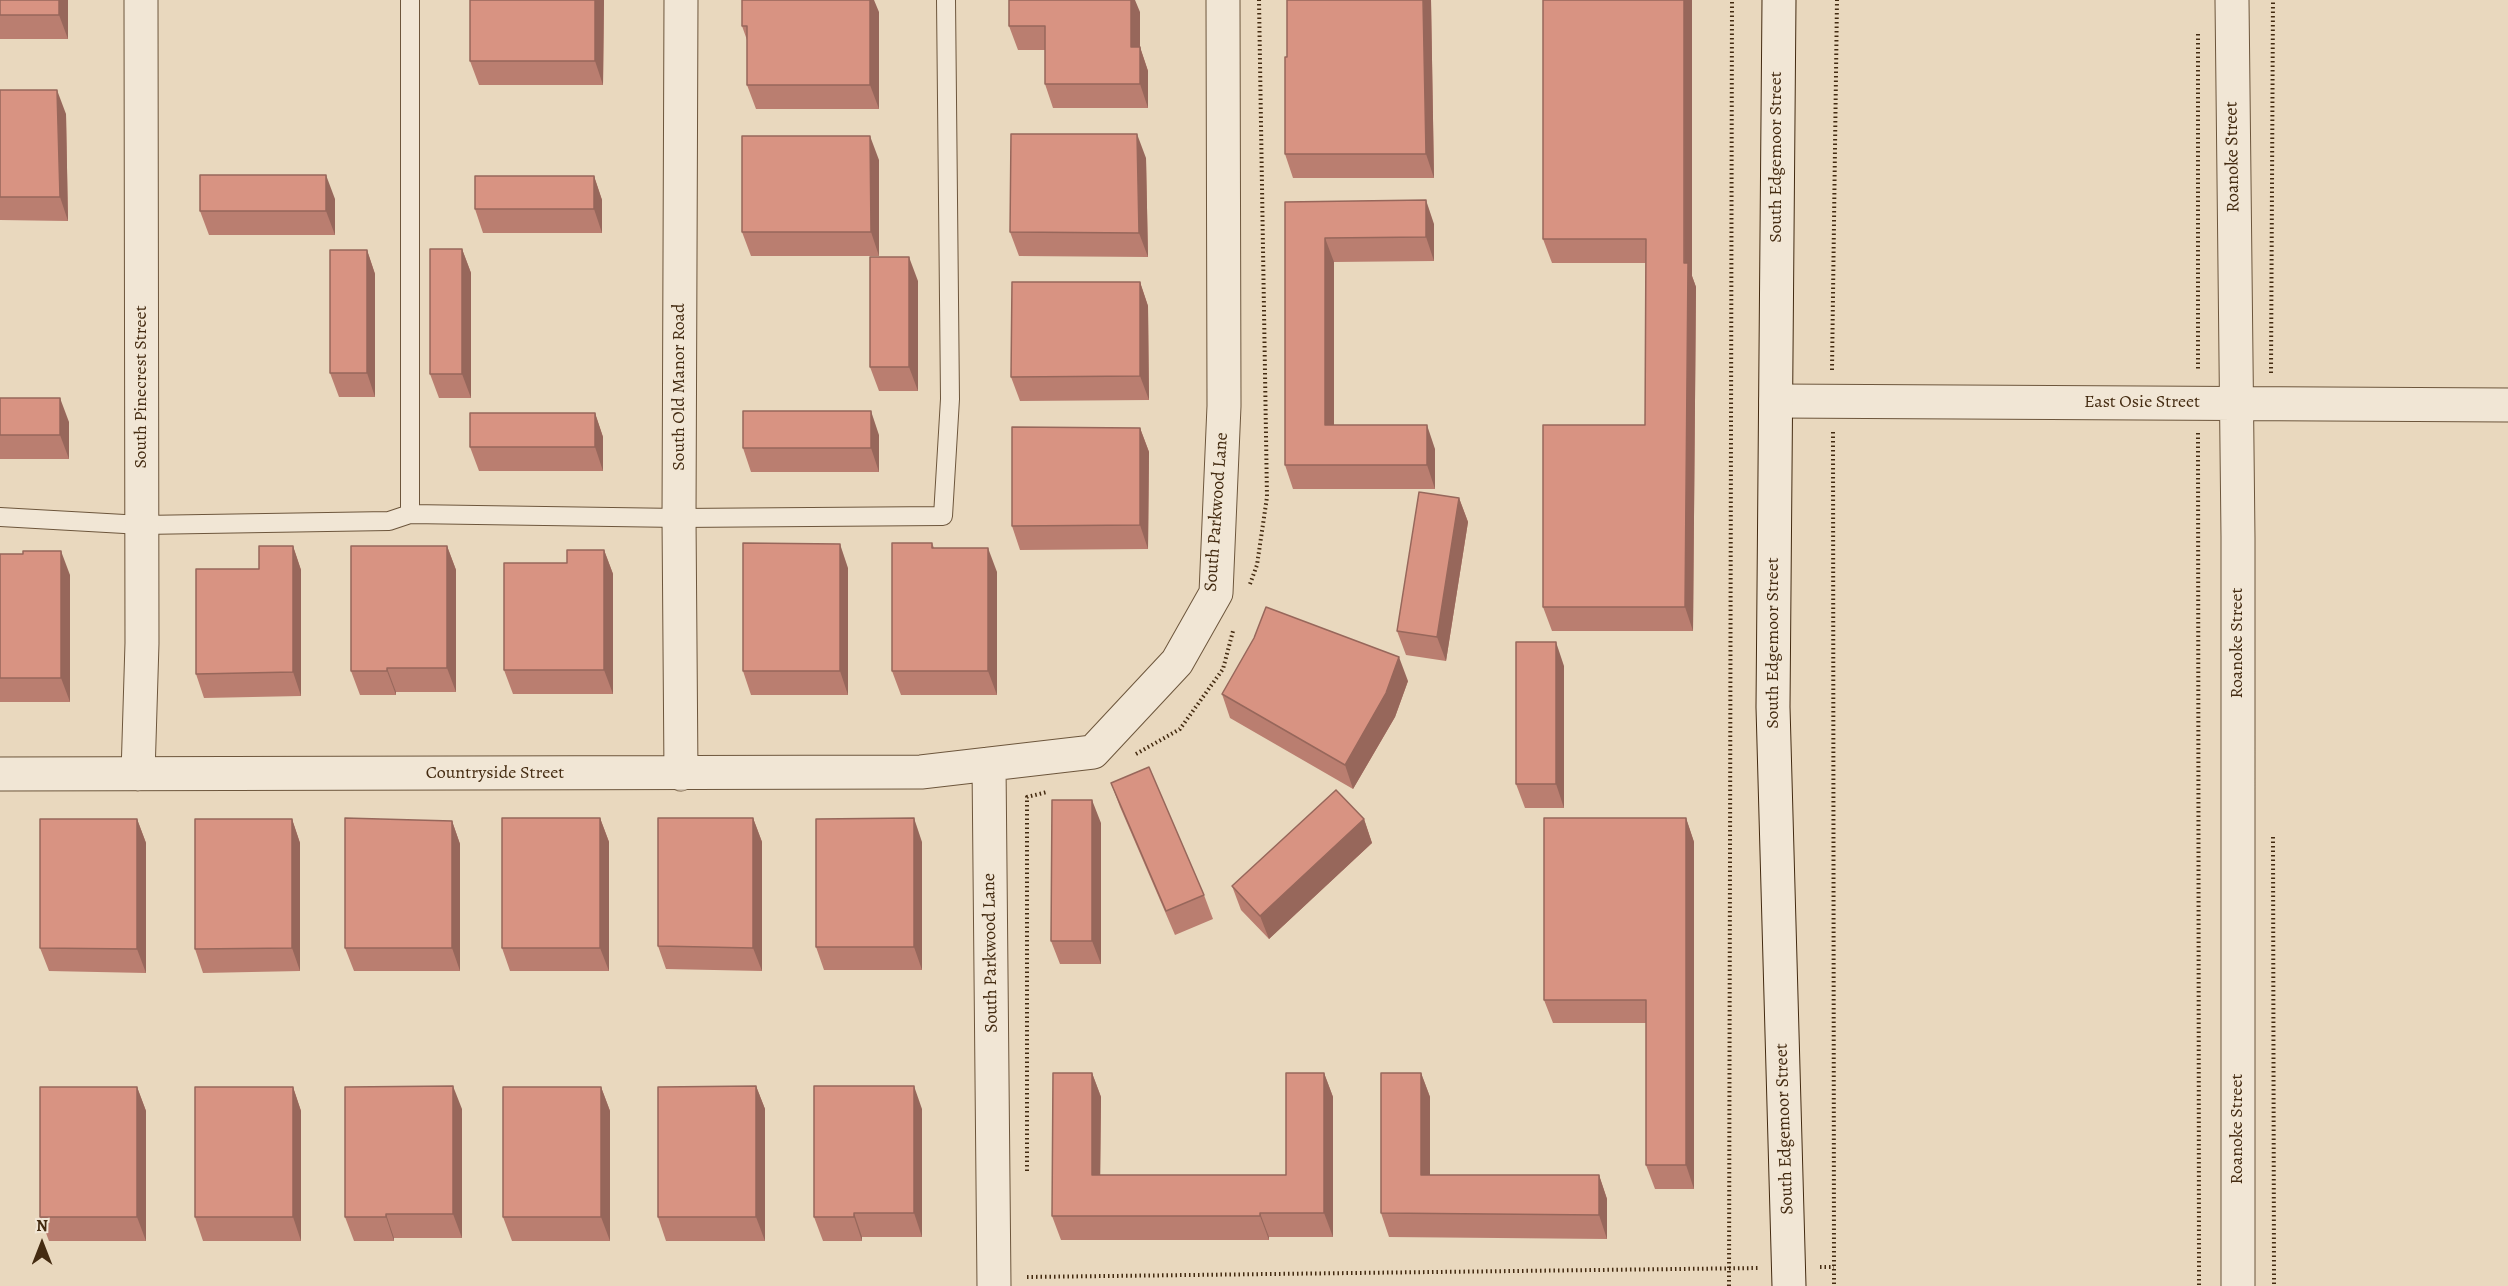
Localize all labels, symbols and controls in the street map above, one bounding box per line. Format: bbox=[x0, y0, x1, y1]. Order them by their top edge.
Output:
street label: South Edgemoor Street bbox=[1766, 71, 1788, 243]
street label: Roanoke Street bbox=[2221, 101, 2245, 213]
street label: South Old Manor Road bbox=[669, 303, 691, 471]
street label: South Pinecrest Street bbox=[131, 305, 153, 469]
street label: East Osie Street bbox=[2084, 392, 2200, 414]
street label: South Parkwood Lane bbox=[1201, 432, 1233, 592]
street label: South Edgemoor Street bbox=[1763, 557, 1785, 729]
street label: Roanoke Street bbox=[2227, 587, 2249, 699]
street label: Countryside Street bbox=[426, 763, 564, 785]
street label: South Parkwood Lane bbox=[979, 873, 1003, 1033]
street label: South Edgemoor Street bbox=[1771, 1043, 1799, 1215]
street label: Roanoke Street bbox=[2227, 1073, 2249, 1185]
north arrow bbox=[12, 1214, 72, 1274]
text: N bbox=[36, 1215, 48, 1237]

